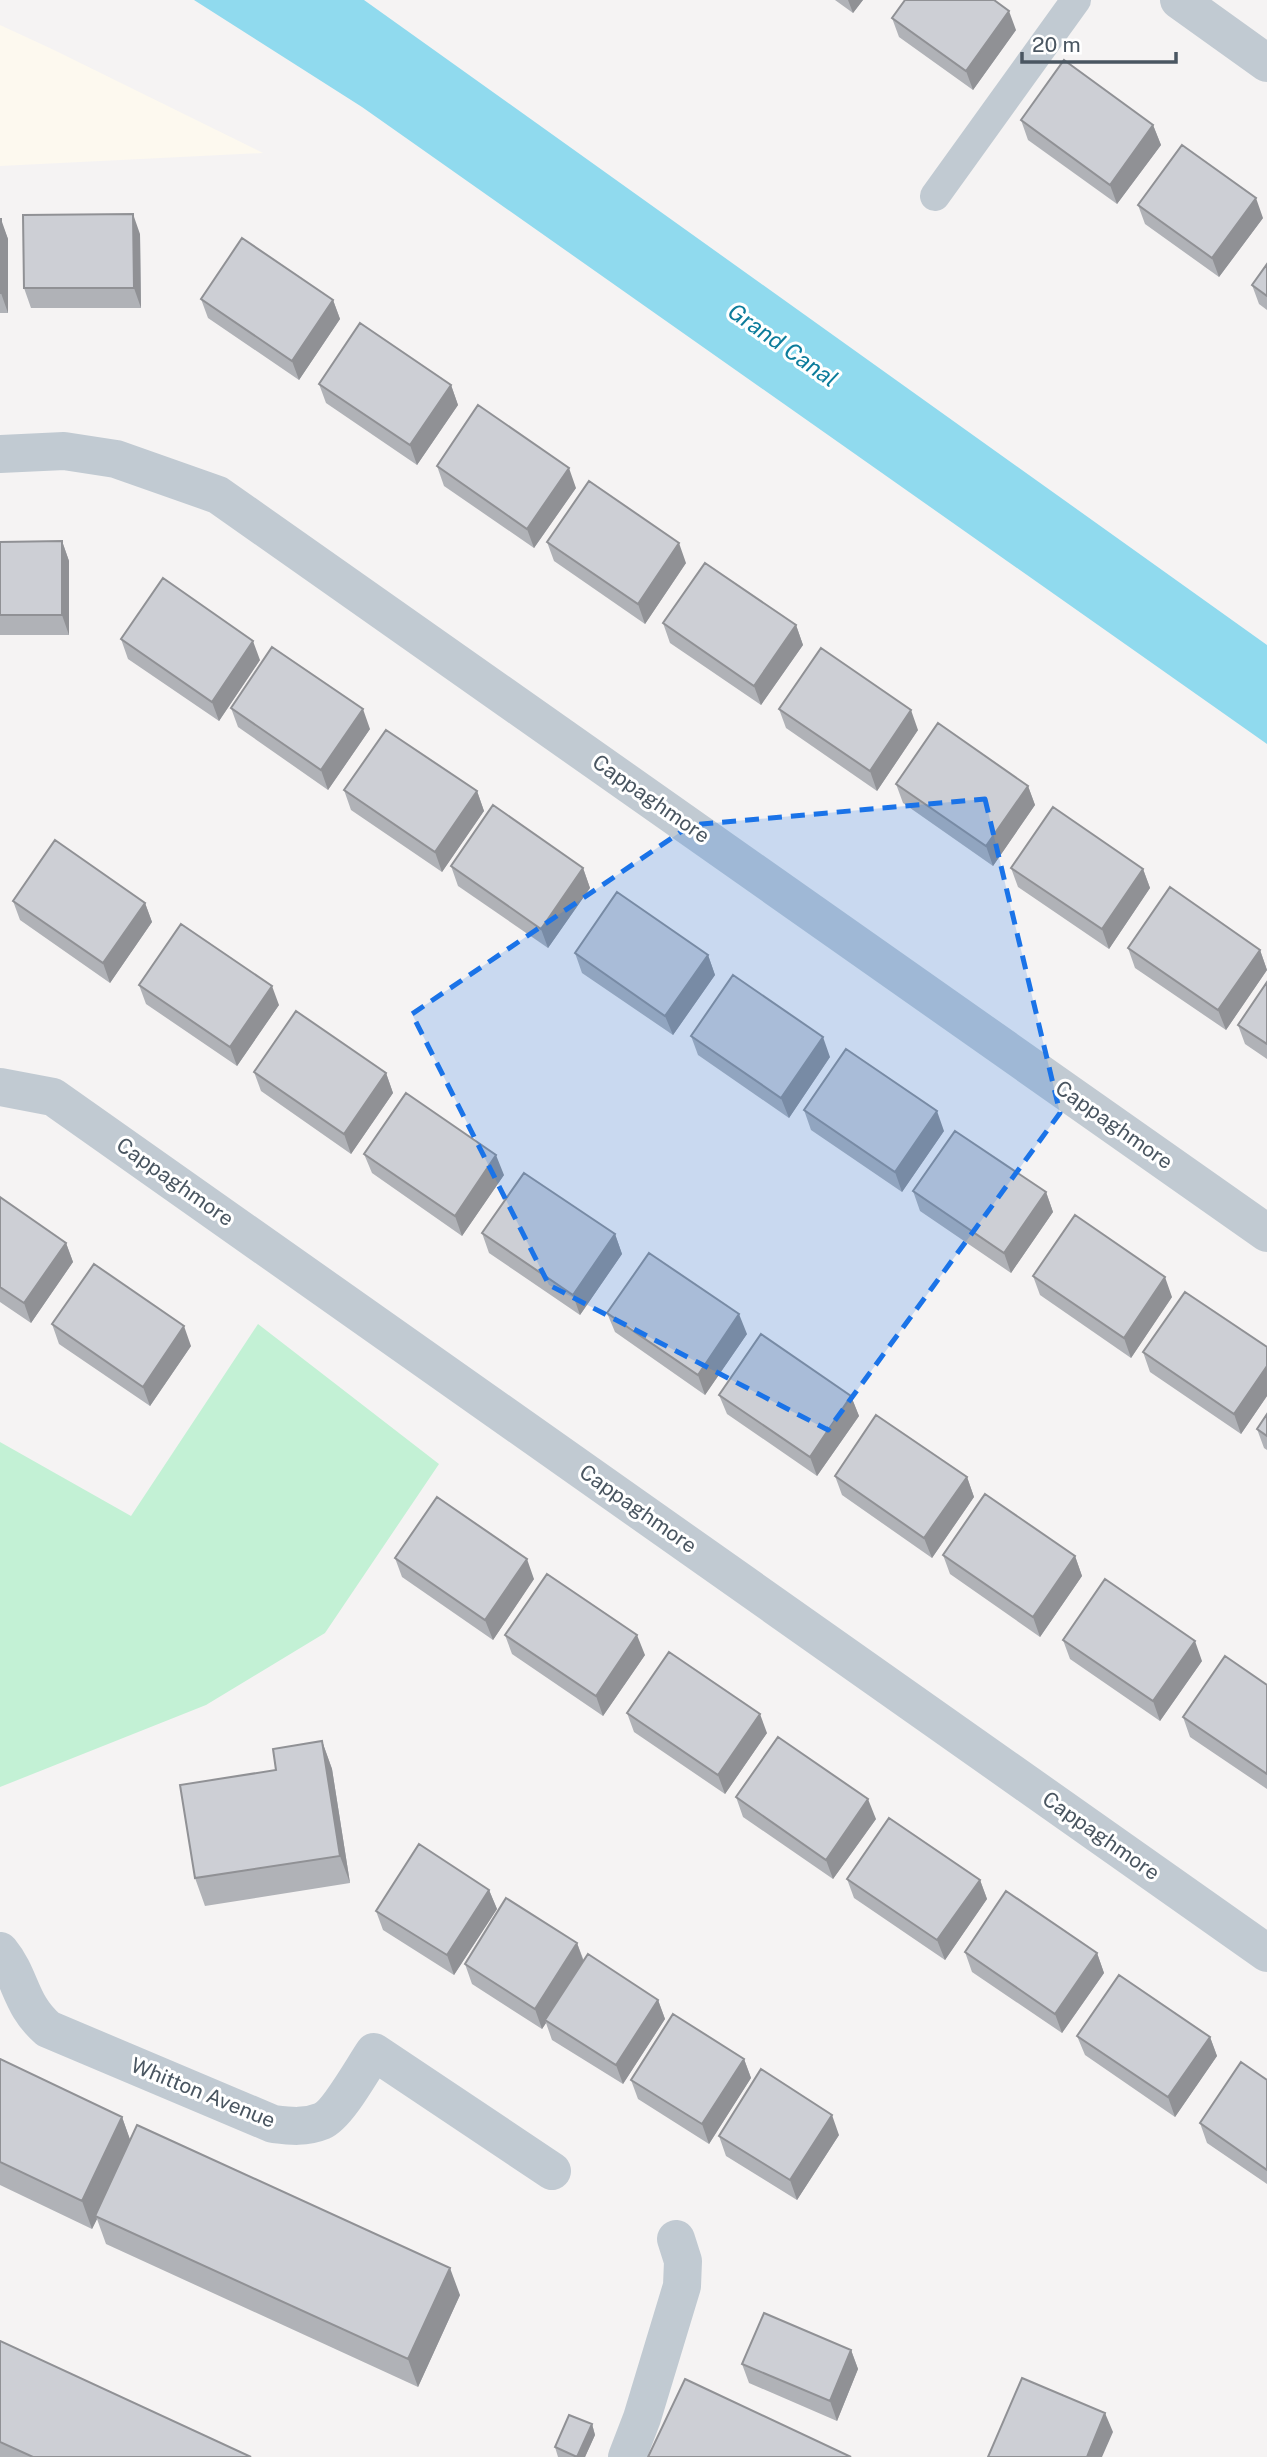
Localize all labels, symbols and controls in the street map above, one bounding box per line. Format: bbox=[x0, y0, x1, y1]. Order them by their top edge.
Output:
scale bar bbox=[1022, 21, 1176, 65]
text: 20 m bbox=[1032, 32, 1081, 57]
water label: Grand Canal bbox=[723, 297, 843, 392]
street label: Cappaghmore bbox=[588, 749, 715, 848]
street label: Cappaghmore bbox=[1051, 1075, 1178, 1174]
street label: Cappaghmore bbox=[112, 1132, 239, 1231]
street label: Cappaghmore bbox=[575, 1459, 702, 1558]
street label: Cappaghmore bbox=[1038, 1786, 1165, 1885]
street label: Whitton Avenue bbox=[127, 2052, 279, 2133]

